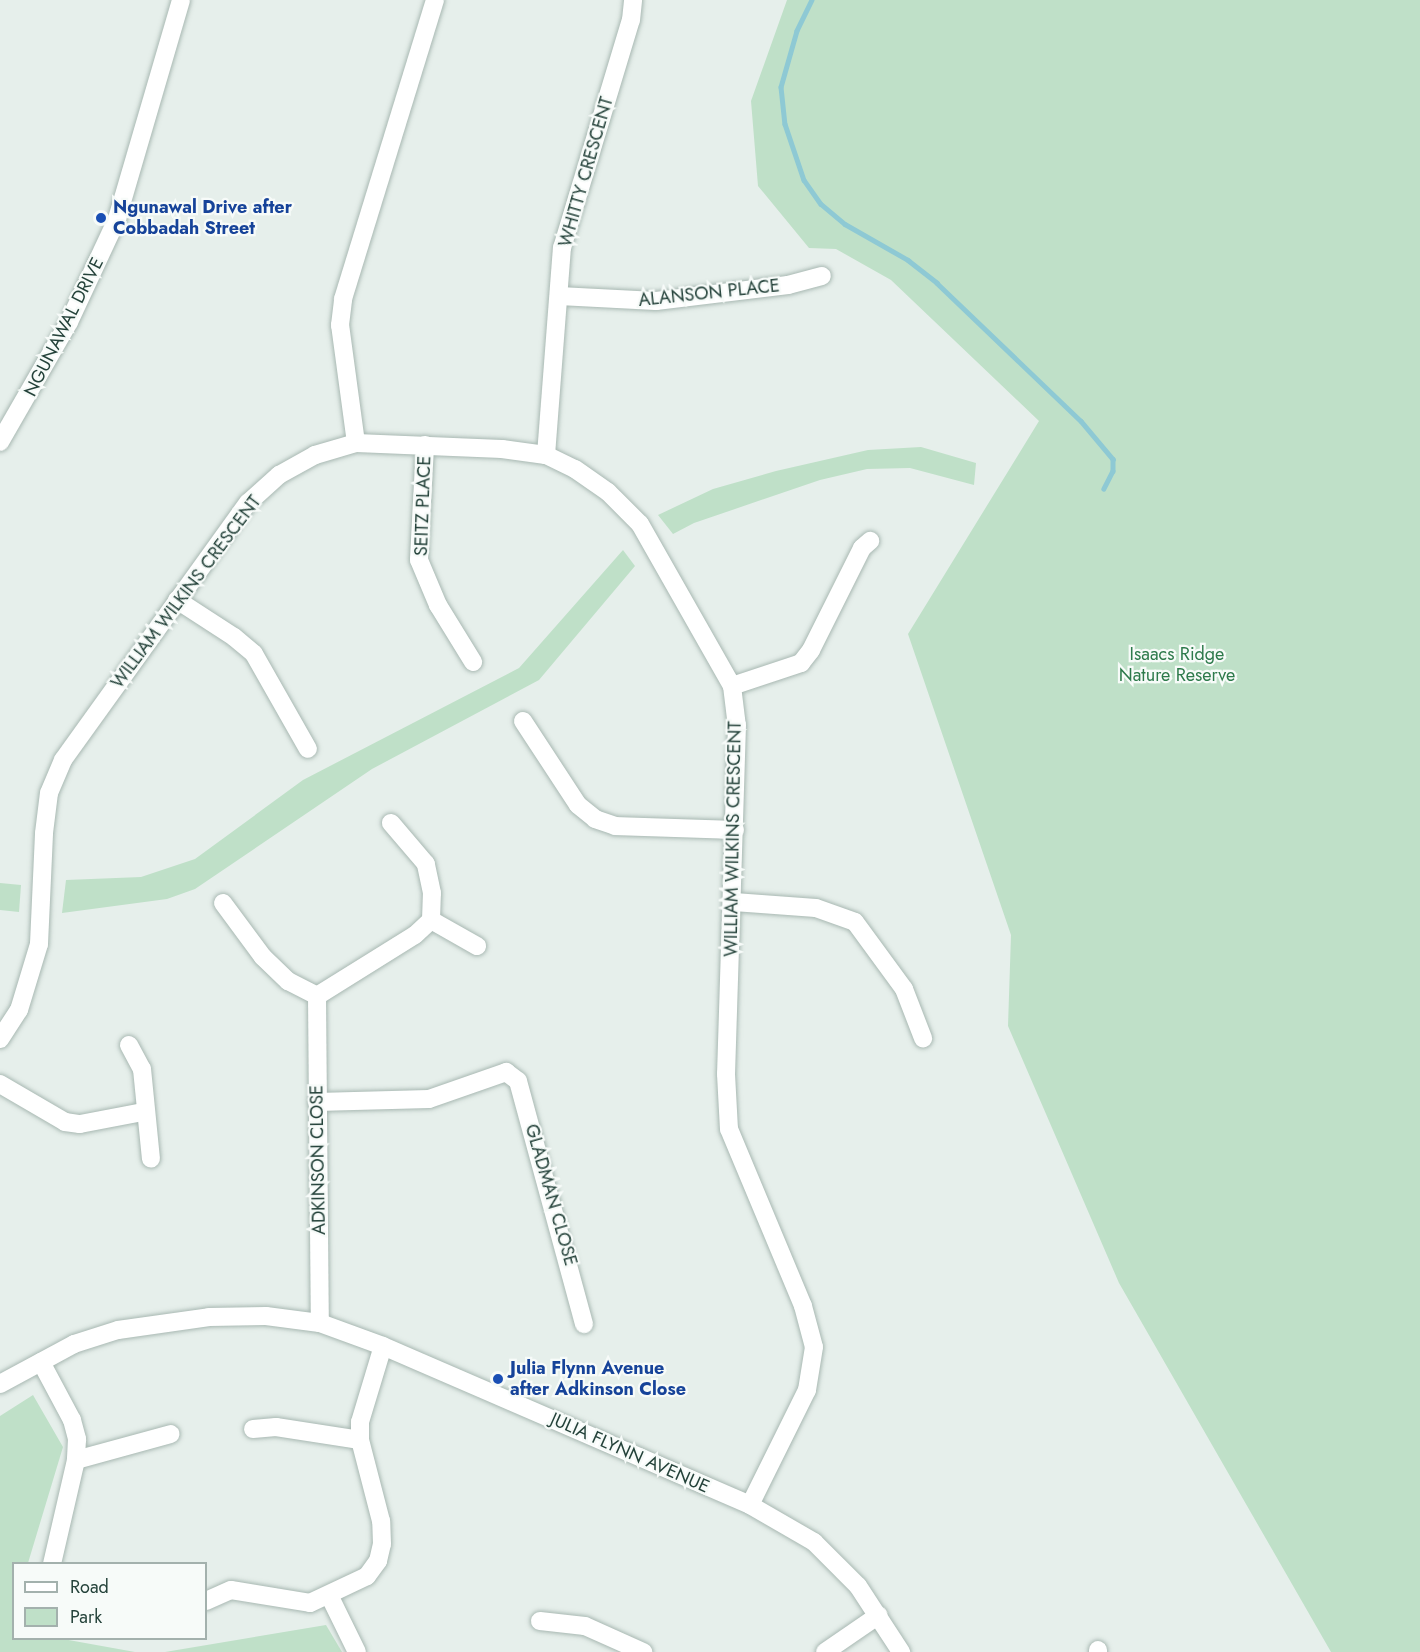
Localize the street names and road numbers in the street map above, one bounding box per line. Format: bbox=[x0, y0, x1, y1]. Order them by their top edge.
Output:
street label: WHITTY CRESCENT bbox=[554, 94, 618, 250]
street label: NGUNAWAL DRIVE bbox=[20, 254, 108, 400]
street label: ALANSON PLACE bbox=[637, 275, 781, 311]
street label: SEITZ PLACE bbox=[410, 455, 436, 557]
street label: WILLIAM WILKINS CRESCENT bbox=[106, 491, 266, 693]
street label: WILLIAM WILKINS CRESCENT bbox=[720, 721, 746, 957]
street label: ADKINSON CLOSE bbox=[306, 1085, 330, 1235]
street label: GLADMAN CLOSE bbox=[520, 1122, 582, 1268]
street label: JULIA FLYNN AVENUE bbox=[547, 1408, 713, 1498]

